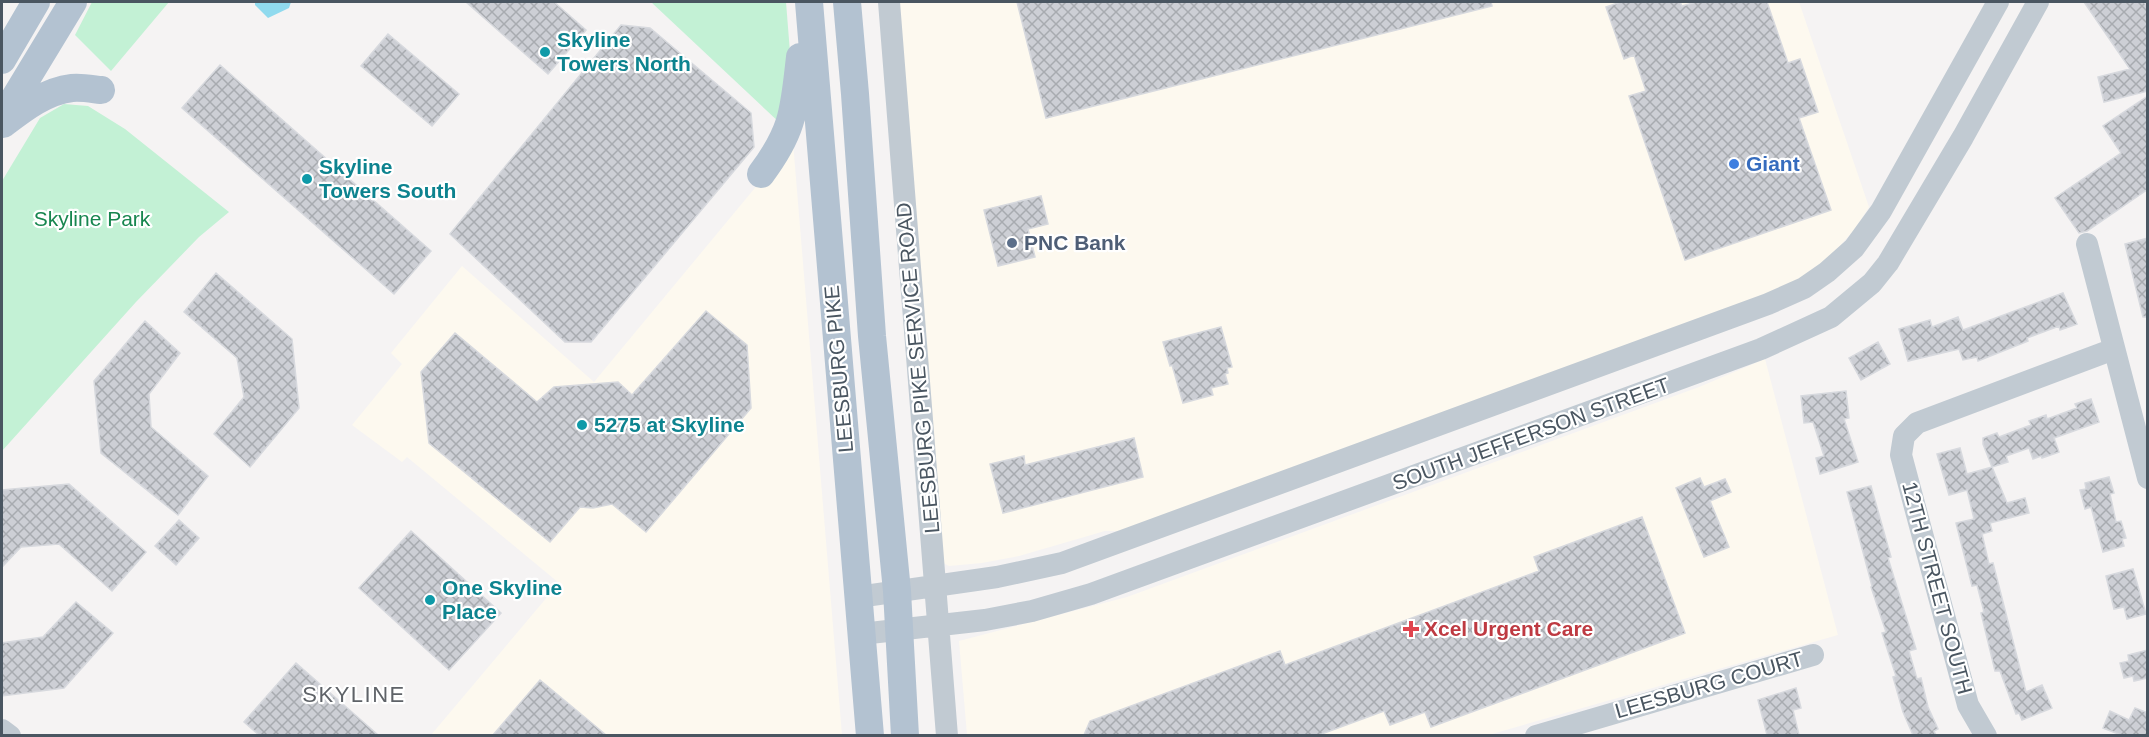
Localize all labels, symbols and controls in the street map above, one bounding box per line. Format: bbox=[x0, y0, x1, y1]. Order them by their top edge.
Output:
place label: Skyline Towers North bbox=[557, 28, 691, 75]
marker: Skyline Towers North bbox=[538, 45, 552, 59]
place label: Giant bbox=[1746, 152, 1800, 175]
place label: Skyline Towers South bbox=[319, 155, 456, 202]
marker: Giant bbox=[1727, 157, 1741, 171]
marker: Skyline Towers South bbox=[300, 172, 314, 186]
street label: LEESBURG PIKE SERVICE ROAD bbox=[892, 202, 943, 535]
park label: Skyline Park bbox=[34, 207, 151, 230]
place label: PNC Bank bbox=[1024, 231, 1126, 254]
marker: PNC Bank bbox=[1005, 236, 1019, 250]
street label: LEESBURG PIKE bbox=[820, 284, 857, 454]
street label: SOUTH JEFFERSON STREET bbox=[1389, 373, 1673, 494]
place label: 5275 at Skyline bbox=[594, 413, 745, 436]
marker: 5275 at Skyline bbox=[575, 418, 589, 432]
street label: 12TH STREET SOUTH bbox=[1898, 479, 1977, 697]
place label: One Skyline Place bbox=[442, 576, 562, 623]
marker: One Skyline Place bbox=[423, 593, 437, 607]
place label: Xcel Urgent Care bbox=[1424, 617, 1593, 640]
marker: Xcel Urgent Care bbox=[1402, 620, 1420, 638]
street label: LEESBURG COURT bbox=[1612, 647, 1806, 722]
district label: SKYLINE bbox=[302, 682, 406, 707]

